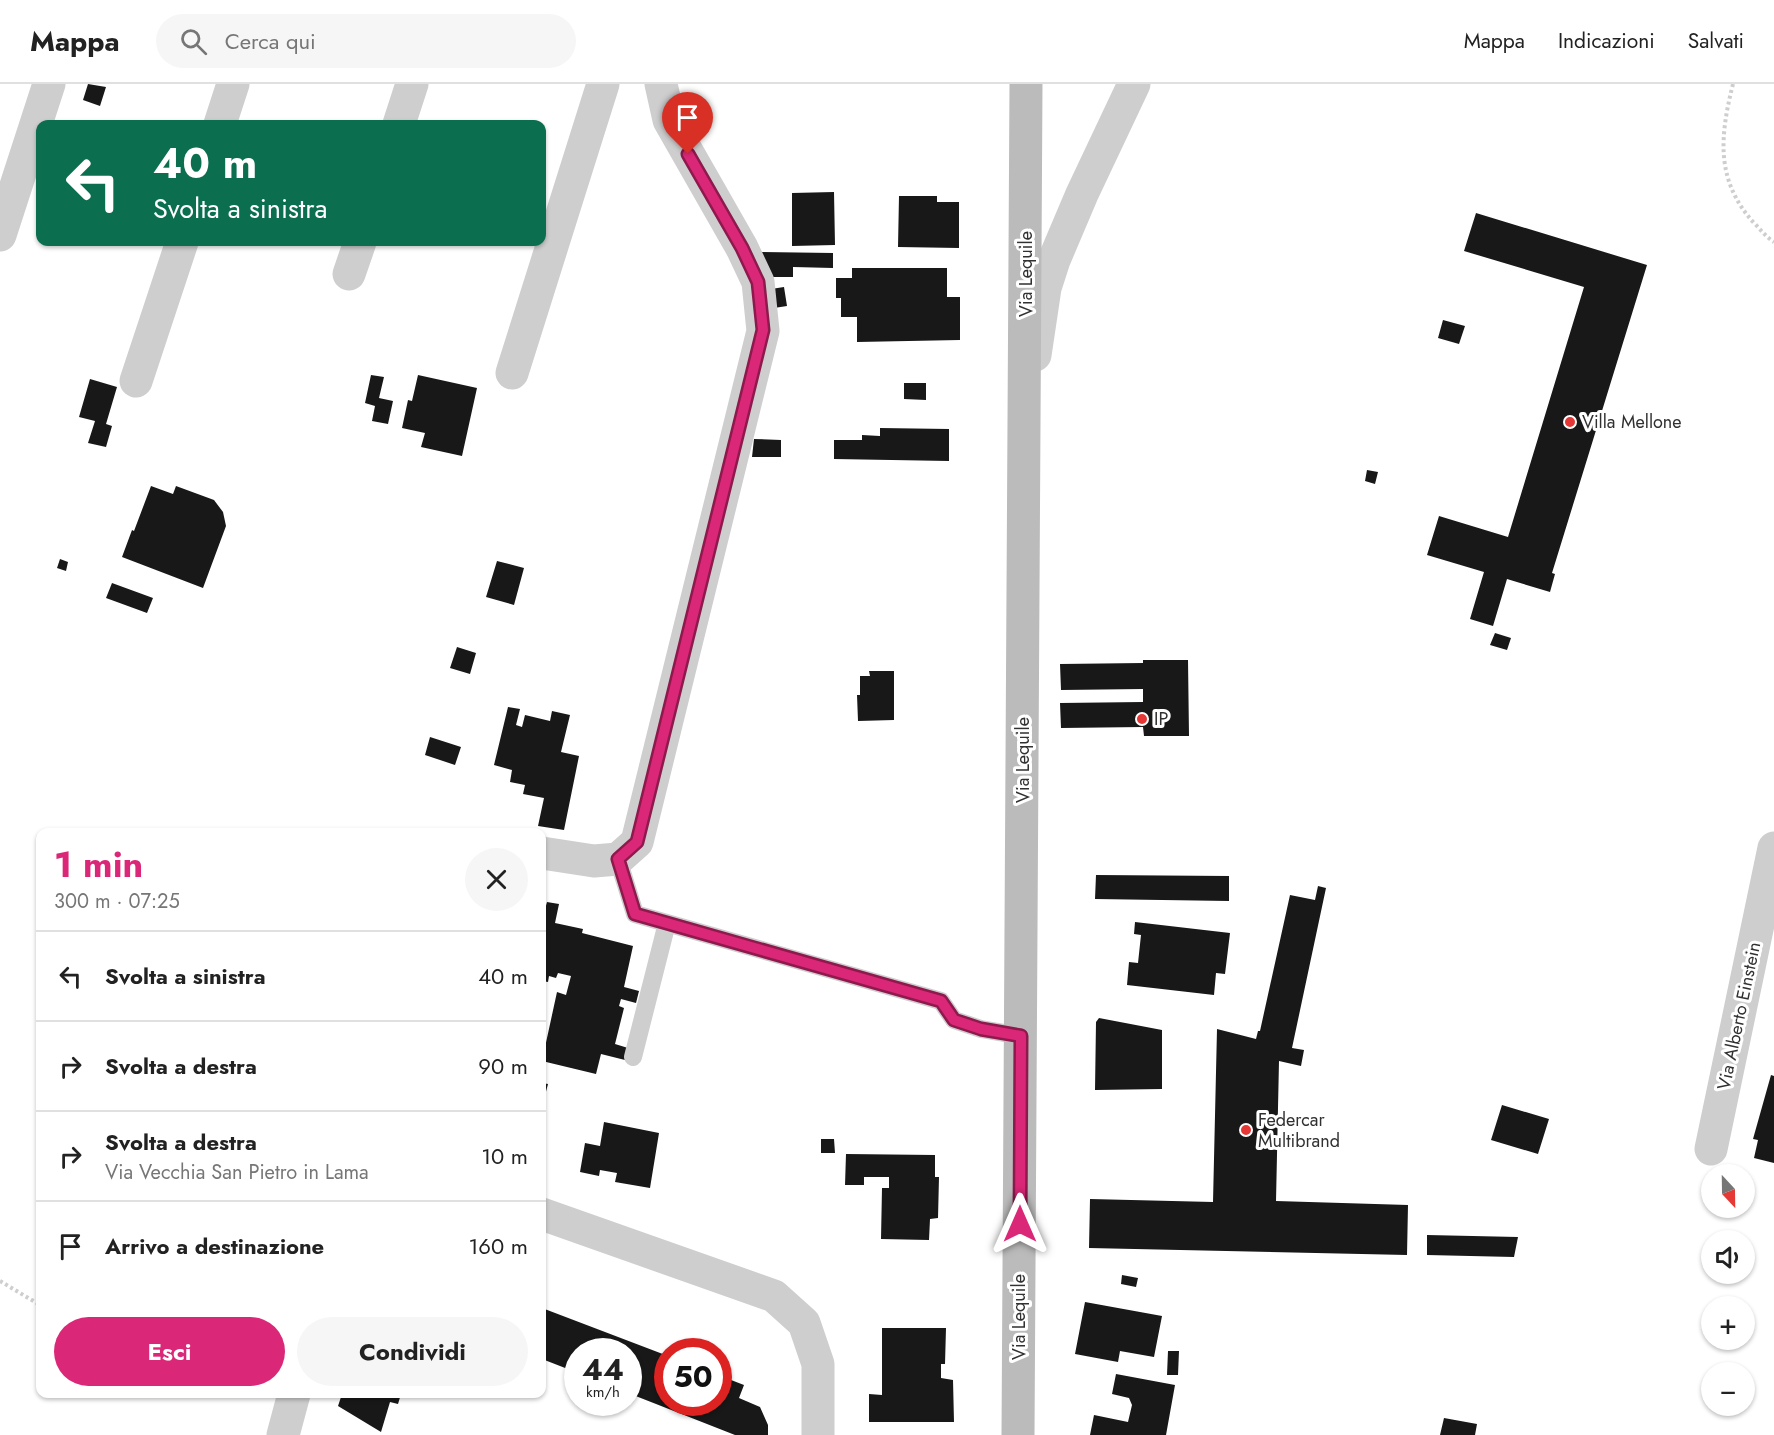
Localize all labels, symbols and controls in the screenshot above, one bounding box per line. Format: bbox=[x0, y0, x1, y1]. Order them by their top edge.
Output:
search box bbox=[156, 14, 576, 68]
text: Mappa bbox=[30, 21, 120, 62]
icon: search bbox=[177, 25, 210, 58]
text: Cerca qui bbox=[225, 25, 316, 57]
text: Mappa bbox=[1464, 26, 1525, 56]
text: Indicazioni bbox=[1558, 26, 1655, 56]
text: Salvati bbox=[1688, 26, 1744, 56]
pin bbox=[662, 92, 713, 154]
icon: arrive bbox=[671, 101, 704, 134]
text: 40 m bbox=[153, 133, 257, 194]
icon: left bbox=[54, 144, 132, 222]
text: Svolta a sinistra bbox=[153, 189, 328, 228]
street label: Via Lequile bbox=[1013, 231, 1039, 317]
place label: Villa Mellone bbox=[1582, 409, 1682, 435]
marker: Villa Mellone bbox=[1563, 415, 1577, 429]
place label: IP bbox=[1154, 706, 1168, 732]
marker: IP bbox=[1135, 712, 1149, 726]
street label: Via Lequile bbox=[1010, 717, 1036, 803]
text: 1 min bbox=[54, 838, 143, 890]
button: close bbox=[465, 848, 528, 911]
text: 300 m · 07:25 bbox=[54, 887, 180, 916]
street label: Via Alberto Einstein bbox=[1711, 939, 1767, 1093]
icon: left bbox=[54, 960, 87, 993]
text: Svolta a sinistra bbox=[105, 960, 266, 992]
text: 40 m bbox=[478, 960, 528, 992]
icon: right bbox=[54, 1050, 87, 1083]
text: Svolta a destra bbox=[105, 1050, 257, 1082]
text: 90 m bbox=[478, 1050, 528, 1082]
place label: Federcar Multibrand bbox=[1258, 1107, 1340, 1154]
marker: Federcar Multibrand bbox=[1239, 1123, 1253, 1137]
text: Svolta a destra bbox=[105, 1126, 257, 1158]
icon: right bbox=[54, 1140, 87, 1173]
text: 10 m bbox=[481, 1140, 528, 1172]
text: Via Vecchia San Pietro in Lama bbox=[105, 1158, 369, 1187]
north arrow bbox=[1701, 1164, 1755, 1218]
map controls bbox=[1701, 1164, 1755, 1416]
position arrow bbox=[988, 1192, 1052, 1256]
icon: arrive bbox=[54, 1230, 87, 1263]
text: Arrivo a destinazione bbox=[105, 1230, 324, 1262]
text: 160 m bbox=[468, 1230, 528, 1262]
button: sound bbox=[1701, 1230, 1755, 1284]
street label: Via Lequile bbox=[1006, 1274, 1032, 1360]
button: + bbox=[1701, 1296, 1755, 1350]
button: Esci bbox=[54, 1317, 285, 1386]
button: Condividi bbox=[297, 1317, 528, 1386]
speed limit sign: 50 bbox=[654, 1338, 732, 1416]
text: 44 bbox=[582, 1348, 624, 1391]
button: − bbox=[1701, 1362, 1755, 1416]
text: km/h bbox=[586, 1381, 620, 1403]

